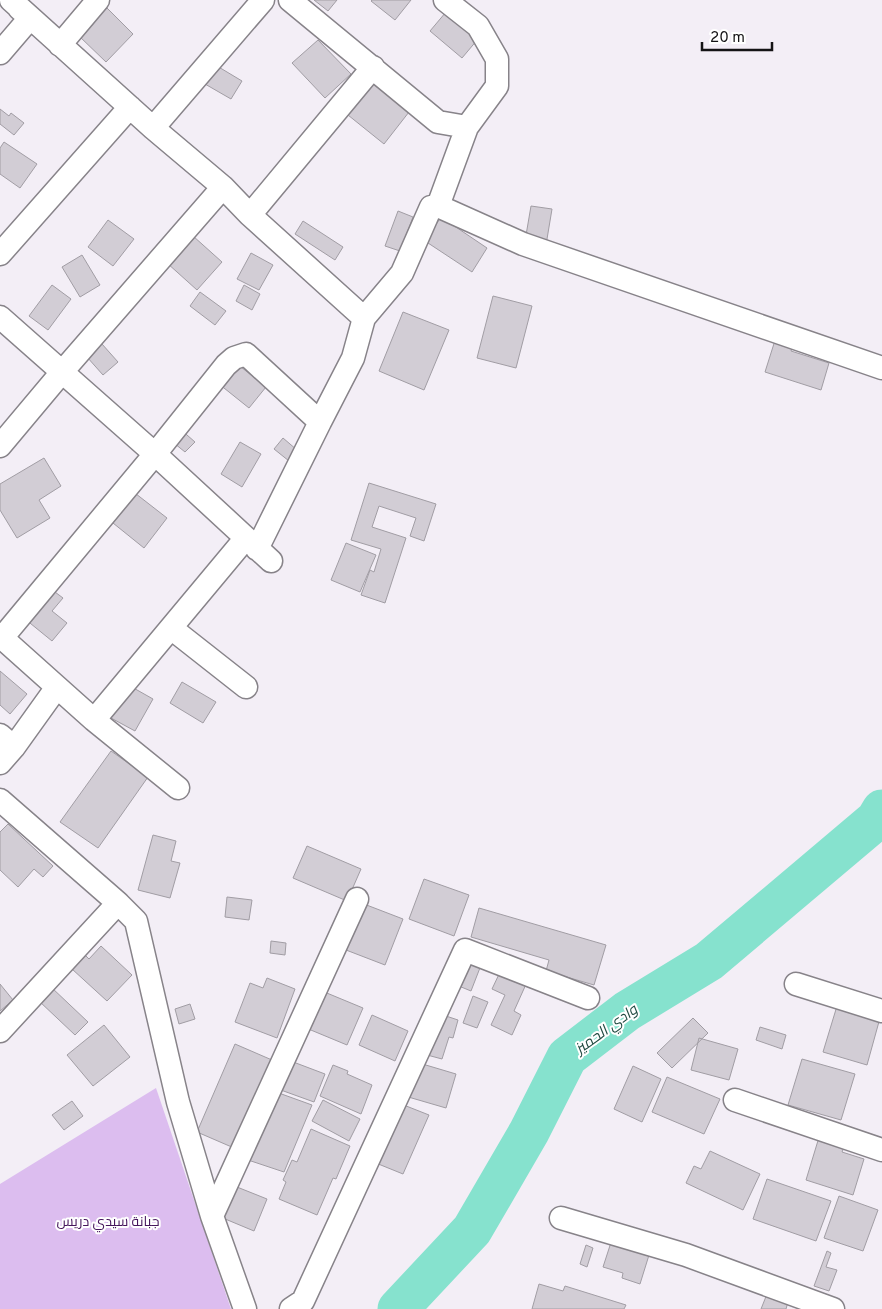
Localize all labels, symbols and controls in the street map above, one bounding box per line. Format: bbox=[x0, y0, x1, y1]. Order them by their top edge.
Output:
scale bar bbox=[702, 20, 772, 52]
text: 20 m bbox=[710, 29, 745, 48]
water label: وادي الحميز bbox=[570, 1001, 643, 1061]
park label: جبانة سيدي دريس bbox=[57, 1214, 159, 1233]

